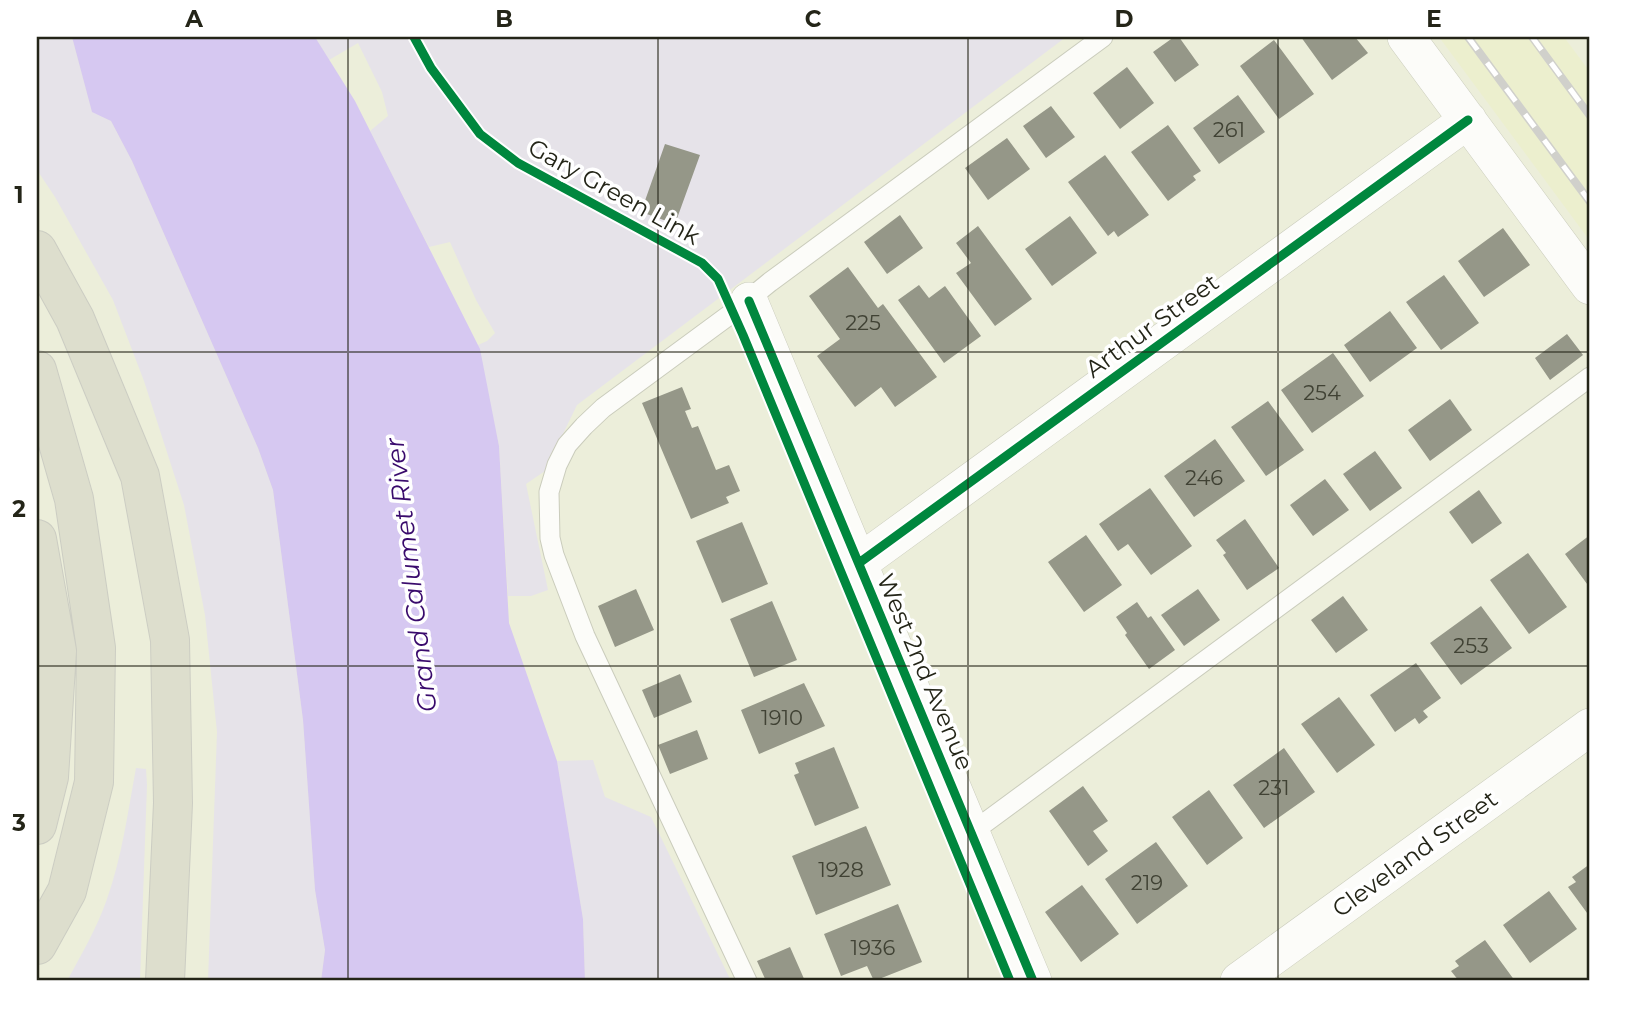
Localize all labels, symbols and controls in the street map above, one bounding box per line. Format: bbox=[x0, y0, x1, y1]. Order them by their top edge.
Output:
text: A bbox=[184, 5, 203, 33]
text: B bbox=[495, 5, 513, 33]
text: C bbox=[805, 5, 822, 33]
text: D bbox=[1115, 5, 1134, 33]
text: E bbox=[1426, 5, 1442, 33]
house number: 261 bbox=[1213, 117, 1245, 142]
street label: Gary Green Link bbox=[523, 132, 706, 251]
text: 1 bbox=[14, 181, 24, 209]
street label: Arthur Street bbox=[1079, 267, 1224, 384]
house number: 225 bbox=[845, 310, 881, 335]
house number: 254 bbox=[1303, 380, 1341, 405]
water label: Grand Calumet River bbox=[378, 435, 444, 714]
house number: 246 bbox=[1185, 465, 1223, 490]
text: 2 bbox=[12, 495, 26, 523]
street label: West 2nd Avenue bbox=[871, 569, 980, 774]
house number: 253 bbox=[1453, 633, 1489, 658]
house number: 1910 bbox=[761, 705, 803, 730]
house number: 231 bbox=[1258, 775, 1290, 800]
street label: Cleveland Street bbox=[1327, 784, 1503, 923]
text: 3 bbox=[11, 809, 26, 837]
house number: 1928 bbox=[818, 857, 864, 882]
house number: 219 bbox=[1131, 870, 1163, 895]
house number: 1936 bbox=[851, 935, 896, 960]

